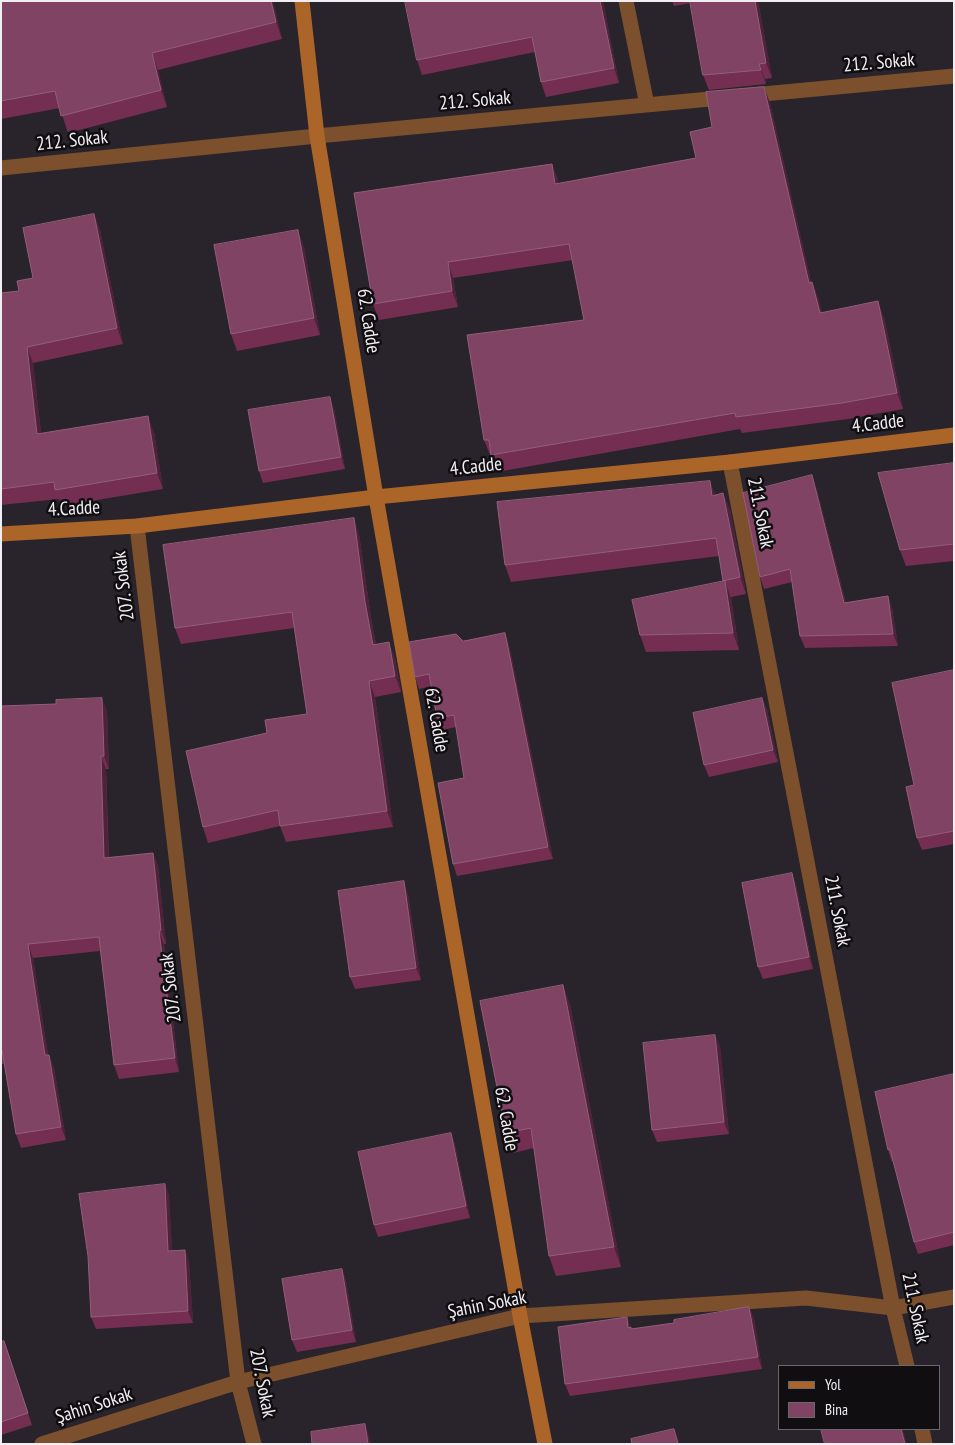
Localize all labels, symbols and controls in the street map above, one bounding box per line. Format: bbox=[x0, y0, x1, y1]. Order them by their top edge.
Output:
street label: 212. Sokak bbox=[842, 49, 916, 77]
street label: 212. Sokak bbox=[438, 87, 512, 115]
street label: 212. Sokak bbox=[35, 126, 109, 156]
street label: 62. Cadde bbox=[352, 287, 384, 355]
street label: 4.Cadde bbox=[851, 409, 905, 439]
street label: 4.Cadde bbox=[449, 453, 503, 481]
street label: 211. Sokak bbox=[742, 476, 778, 550]
street label: 4.Cadde bbox=[47, 496, 101, 522]
street label: 207. Sokak bbox=[108, 550, 140, 622]
street label: 62. Cadde bbox=[419, 686, 453, 754]
street label: 211. Sokak bbox=[819, 874, 855, 948]
street label: 207. Sokak bbox=[155, 952, 187, 1024]
street label: 62. Cadde bbox=[489, 1085, 523, 1153]
street label: 211. Sokak bbox=[896, 1271, 934, 1345]
street label: Şahin Sokak bbox=[446, 1286, 528, 1324]
street label: 207. Sokak bbox=[244, 1346, 280, 1420]
legend bbox=[778, 1365, 940, 1430]
text: Yol bbox=[825, 1375, 841, 1394]
street label: Şahin Sokak bbox=[53, 1383, 135, 1429]
text: Bina bbox=[825, 1400, 848, 1419]

